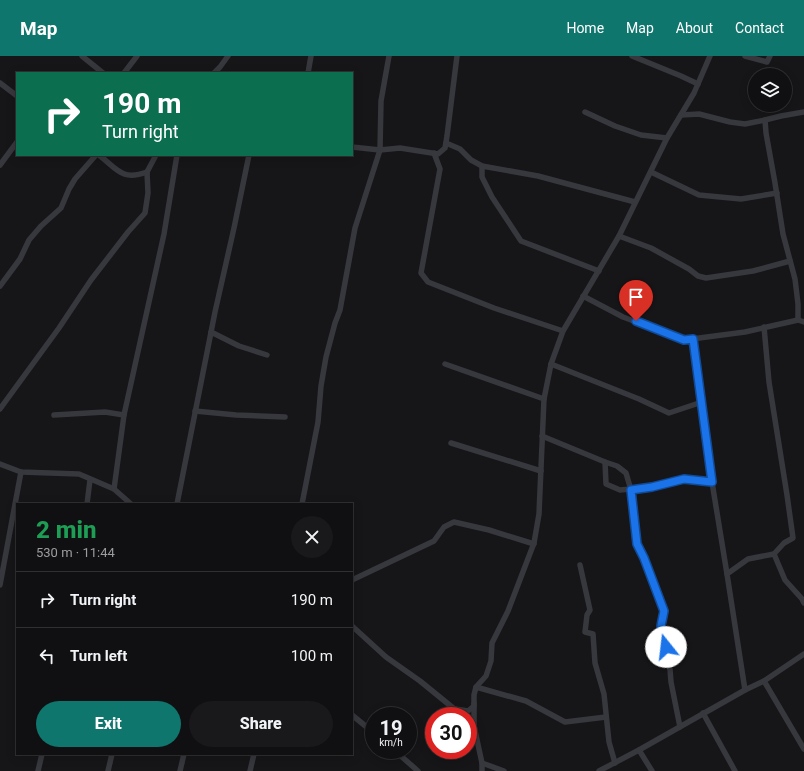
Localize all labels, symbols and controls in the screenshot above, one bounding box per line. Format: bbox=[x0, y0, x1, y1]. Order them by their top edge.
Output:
text: Map bbox=[20, 17, 58, 40]
text: Home bbox=[566, 20, 604, 36]
text: Map bbox=[626, 20, 654, 36]
text: About bbox=[676, 20, 713, 36]
text: Contact bbox=[735, 20, 784, 36]
map controls bbox=[748, 68, 792, 112]
button: layers bbox=[748, 68, 792, 112]
text: 190 m bbox=[102, 87, 181, 120]
icon: right bbox=[36, 88, 88, 140]
text: Turn right bbox=[102, 121, 179, 142]
pin bbox=[619, 280, 653, 321]
icon: arrive bbox=[625, 286, 647, 308]
text: 2 min bbox=[36, 516, 97, 544]
button: close bbox=[291, 516, 333, 558]
text: 530 m · 11:44 bbox=[36, 545, 115, 560]
icon: right bbox=[36, 589, 58, 611]
text: Turn right bbox=[70, 591, 136, 609]
text: 190 m bbox=[291, 591, 333, 609]
position arrow bbox=[645, 626, 687, 668]
icon: left bbox=[36, 645, 58, 667]
text: Turn left bbox=[70, 647, 127, 665]
text: 100 m bbox=[291, 647, 333, 665]
button: Exit bbox=[36, 701, 181, 747]
button: Share bbox=[189, 701, 333, 747]
speed limit sign: 30 bbox=[425, 707, 477, 759]
text: 19 bbox=[380, 716, 402, 740]
text: km/h bbox=[379, 737, 403, 748]

